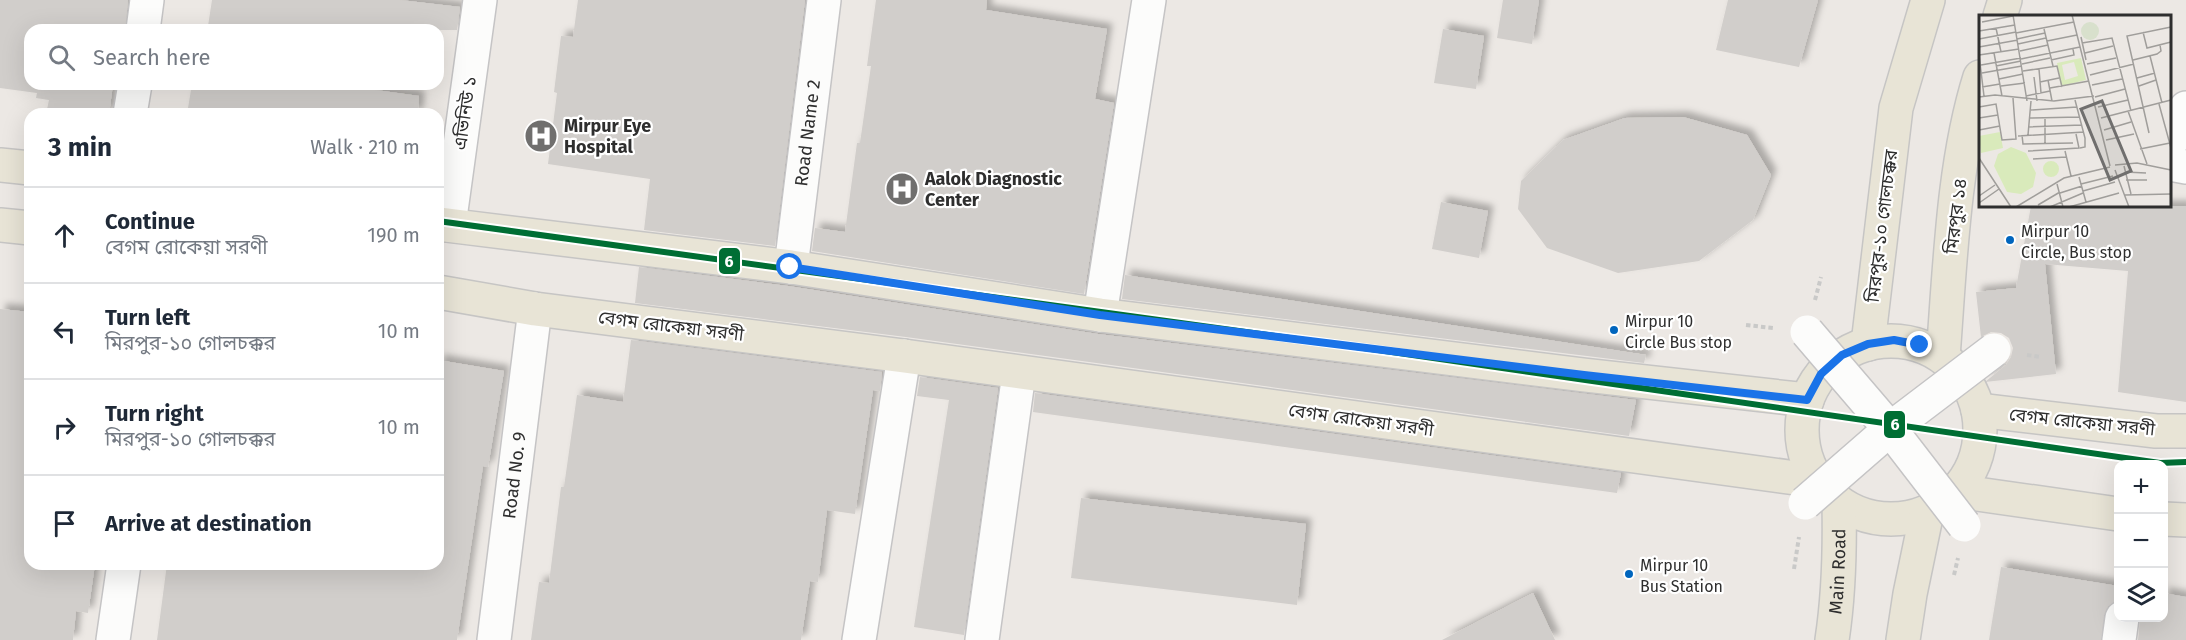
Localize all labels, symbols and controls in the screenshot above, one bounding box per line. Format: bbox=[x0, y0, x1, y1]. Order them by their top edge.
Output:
inset map bbox=[1979, 15, 2171, 207]
search box bbox=[24, 24, 444, 90]
icon: search bbox=[45, 41, 78, 74]
text: Search here bbox=[93, 44, 211, 71]
street label: এভিনিউ ১ bbox=[449, 75, 481, 151]
street label: Road Name 2 bbox=[790, 78, 825, 188]
place label: Mirpur Eye Hospital bbox=[564, 115, 651, 158]
hospital icon: Mirpur Eye Hospital bbox=[523, 118, 559, 154]
text: 3 min bbox=[48, 132, 112, 163]
text: Walk · 210 m bbox=[310, 135, 420, 159]
street label: মিরপুর-১০ গোলচক্কর bbox=[1862, 148, 1902, 304]
place label: Aalok Diagnostic Center bbox=[924, 168, 1062, 211]
hospital icon: Aalok Diagnostic Center bbox=[884, 171, 920, 207]
street label: মিরপুর ১৪ bbox=[1940, 177, 1972, 256]
text: Continue bbox=[105, 208, 195, 235]
icon: ahead bbox=[48, 219, 81, 252]
place label: Mirpur 10 Circle, Bus stop bbox=[2021, 222, 2132, 262]
text: 190 m bbox=[367, 223, 420, 247]
marker: Mirpur 10 Circle, Bus stop bbox=[2004, 234, 2016, 246]
text: বেগম রোকেয়া সরণী bbox=[105, 235, 268, 259]
line badge: 6 bbox=[718, 247, 741, 275]
text: 6 bbox=[724, 252, 734, 271]
route start bbox=[776, 253, 802, 279]
text: Turn left bbox=[105, 304, 190, 331]
street label: বেগম রোকেয়া সরণী bbox=[597, 306, 745, 346]
place label: Mirpur 10 Circle Bus stop bbox=[1625, 312, 1732, 352]
icon: left bbox=[48, 315, 81, 348]
text: 10 m bbox=[378, 319, 420, 343]
marker: Mirpur 10 Circle Bus stop bbox=[1608, 324, 1620, 336]
text: মিরপুর-১০ গোলচক্কর bbox=[105, 331, 276, 355]
route end bbox=[1906, 331, 1932, 357]
street label: বেগম রোকেয়া সরণী bbox=[1287, 399, 1435, 441]
text: Turn right bbox=[105, 400, 204, 427]
street label: বেগম রোকেয়া সরণী bbox=[2008, 403, 2156, 441]
line badge: 6 bbox=[1883, 410, 1906, 439]
icon: right bbox=[48, 411, 81, 444]
text: 10 m bbox=[378, 415, 420, 439]
text: 6 bbox=[1890, 415, 1900, 434]
text: মিরপুর-১০ গোলচক্কর bbox=[105, 427, 276, 451]
street label: Road No. 9 bbox=[498, 430, 531, 520]
map controls bbox=[2114, 460, 2168, 622]
button: + bbox=[2114, 460, 2168, 514]
icon: arrive bbox=[48, 507, 81, 540]
text: Arrive at destination bbox=[105, 510, 312, 537]
button: − bbox=[2114, 514, 2168, 568]
street label: Main Road bbox=[1824, 528, 1850, 615]
place label: Mirpur 10 Bus Station bbox=[1640, 556, 1723, 596]
marker: Mirpur 10 Bus Station bbox=[1623, 568, 1635, 580]
button: layers bbox=[2114, 568, 2168, 622]

